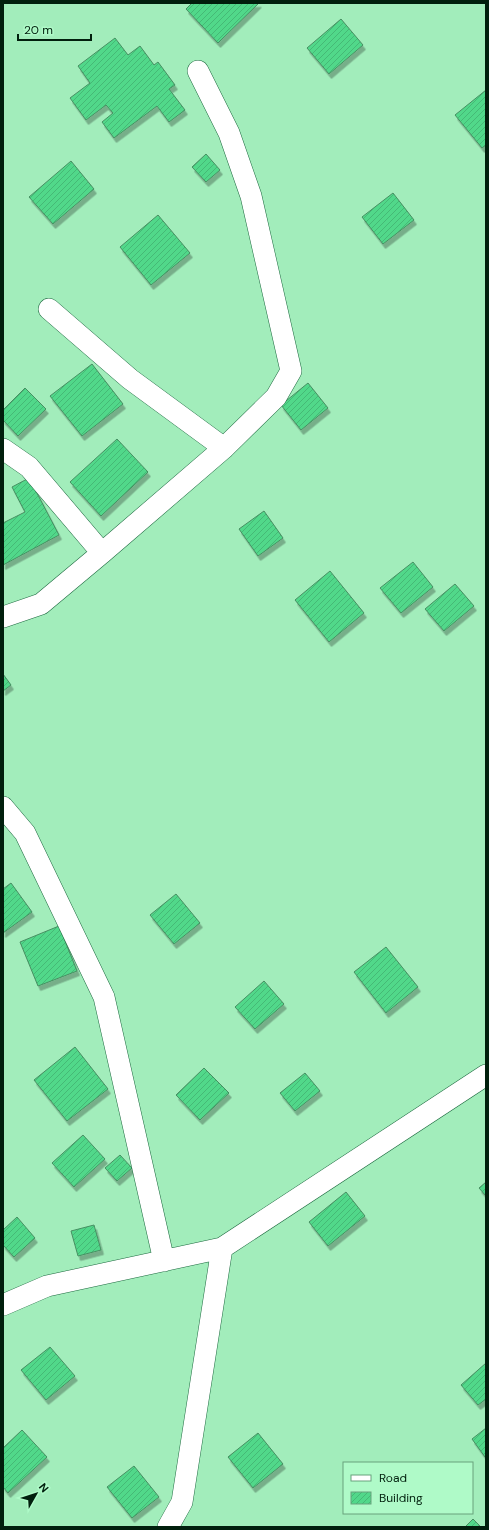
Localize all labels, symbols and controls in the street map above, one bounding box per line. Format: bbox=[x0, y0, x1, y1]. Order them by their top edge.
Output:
scale bar bbox=[18, 16, 91, 42]
text: 20 m bbox=[24, 22, 53, 38]
legend bbox=[343, 1462, 473, 1514]
text: Road bbox=[379, 1470, 407, 1486]
north arrow bbox=[16, 1474, 56, 1514]
text: N bbox=[36, 1480, 52, 1495]
text: Building bbox=[379, 1490, 423, 1506]

